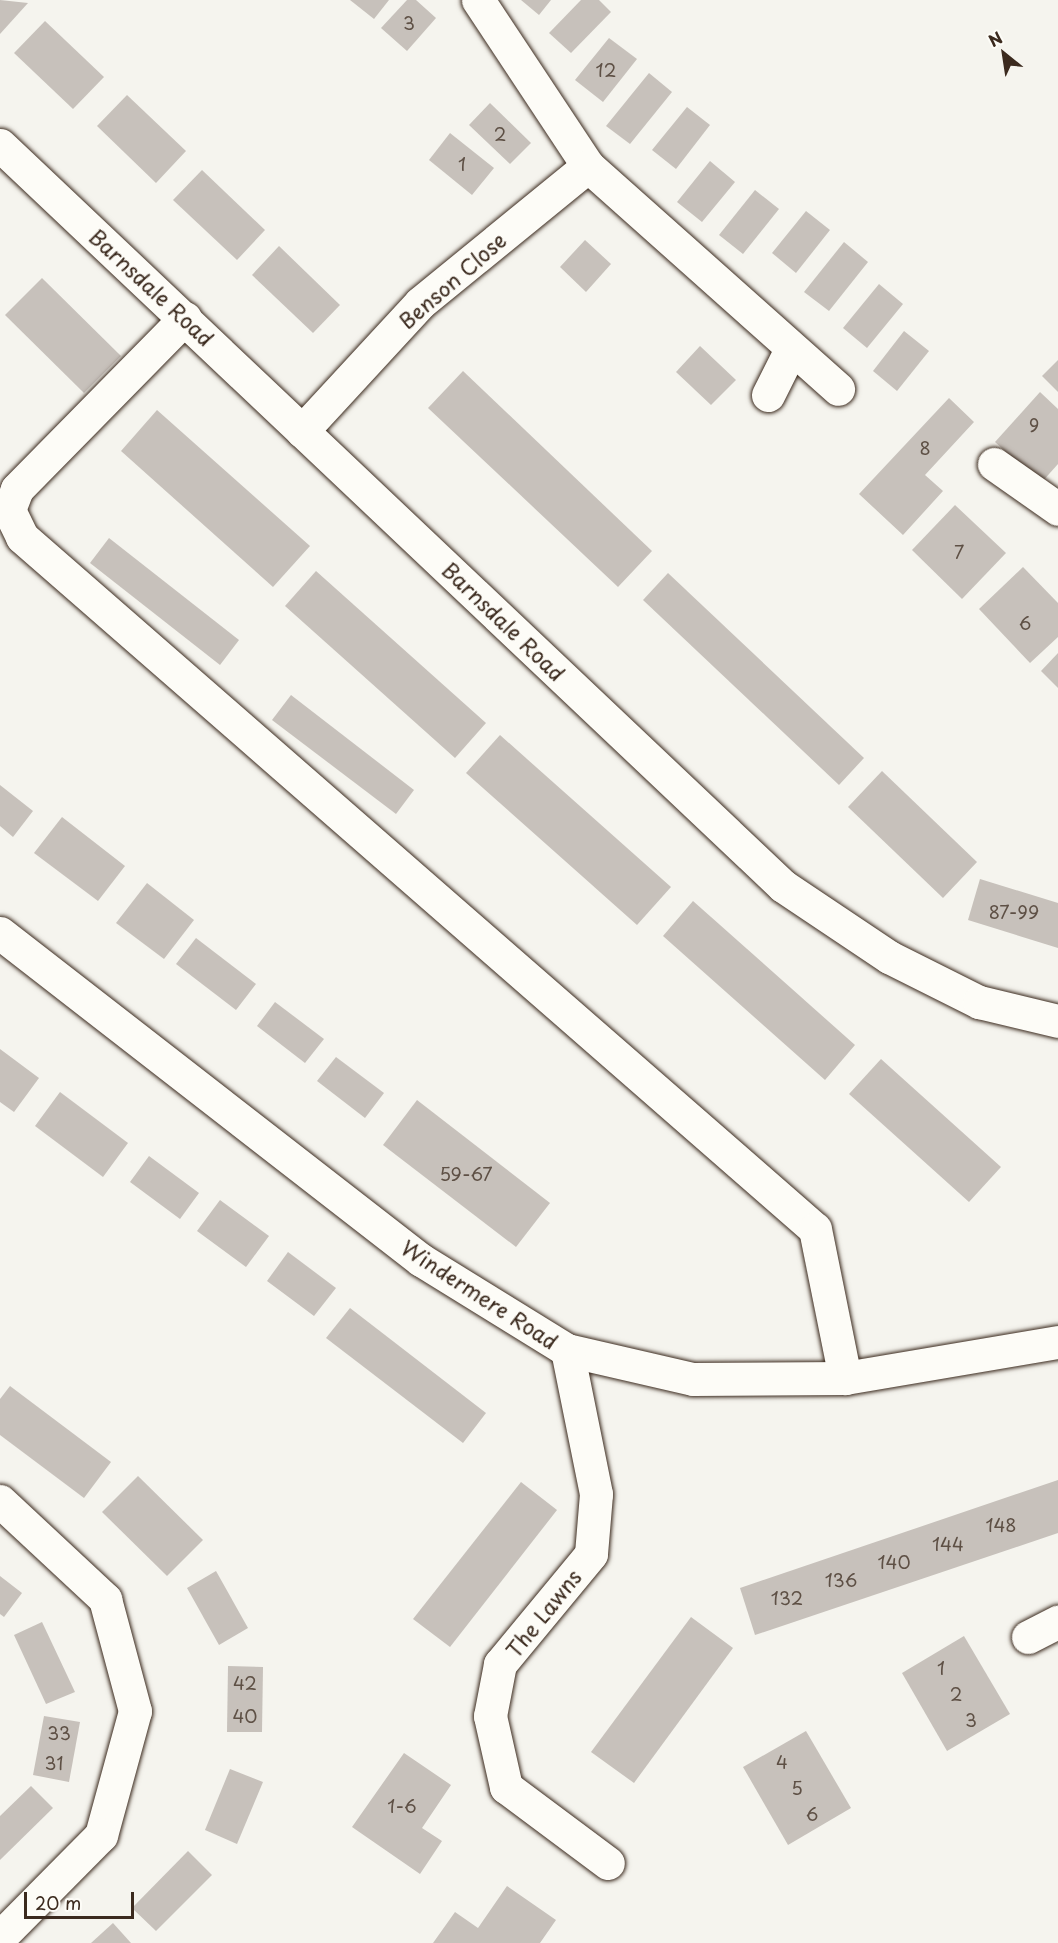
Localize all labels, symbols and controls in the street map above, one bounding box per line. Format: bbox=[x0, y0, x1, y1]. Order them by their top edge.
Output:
house number: 3 bbox=[403, 12, 415, 34]
north arrow bbox=[974, 24, 1034, 84]
text: N bbox=[984, 25, 1006, 52]
house number: 12 bbox=[596, 59, 616, 81]
house number: 2 bbox=[494, 123, 506, 145]
house number: 1 bbox=[458, 153, 466, 175]
street label: Barnsdale Road bbox=[85, 223, 219, 351]
street label: Benson Close bbox=[394, 227, 510, 333]
house number: 9 bbox=[1029, 414, 1039, 436]
house number: 8 bbox=[919, 437, 931, 459]
house number: 7 bbox=[954, 541, 964, 563]
street label: Barnsdale Road bbox=[438, 556, 570, 686]
house number: 6 bbox=[1019, 612, 1031, 634]
house number: 87-99 bbox=[989, 901, 1039, 923]
house number: 59-67 bbox=[439, 1163, 493, 1185]
street label: Windermere Road bbox=[397, 1234, 563, 1354]
house number: 148 bbox=[985, 1514, 1017, 1536]
house number: 144 bbox=[932, 1533, 964, 1555]
house number: 140 bbox=[877, 1551, 911, 1573]
street label: The Lawns bbox=[500, 1564, 586, 1662]
house number: 136 bbox=[825, 1569, 857, 1591]
house number: 132 bbox=[771, 1587, 803, 1609]
house number: 1 bbox=[937, 1657, 945, 1679]
house number: 42 bbox=[233, 1672, 257, 1694]
house number: 2 bbox=[950, 1683, 962, 1705]
house number: 40 bbox=[232, 1705, 258, 1727]
house number: 3 bbox=[965, 1709, 977, 1731]
house number: 33 bbox=[47, 1722, 71, 1744]
house number: 4 bbox=[776, 1751, 788, 1773]
house number: 31 bbox=[45, 1752, 63, 1774]
house number: 5 bbox=[791, 1777, 803, 1799]
house number: 1-6 bbox=[387, 1795, 417, 1817]
house number: 6 bbox=[806, 1803, 818, 1825]
scale bar bbox=[27, 1880, 136, 1918]
text: 20 m bbox=[35, 1889, 81, 1916]

